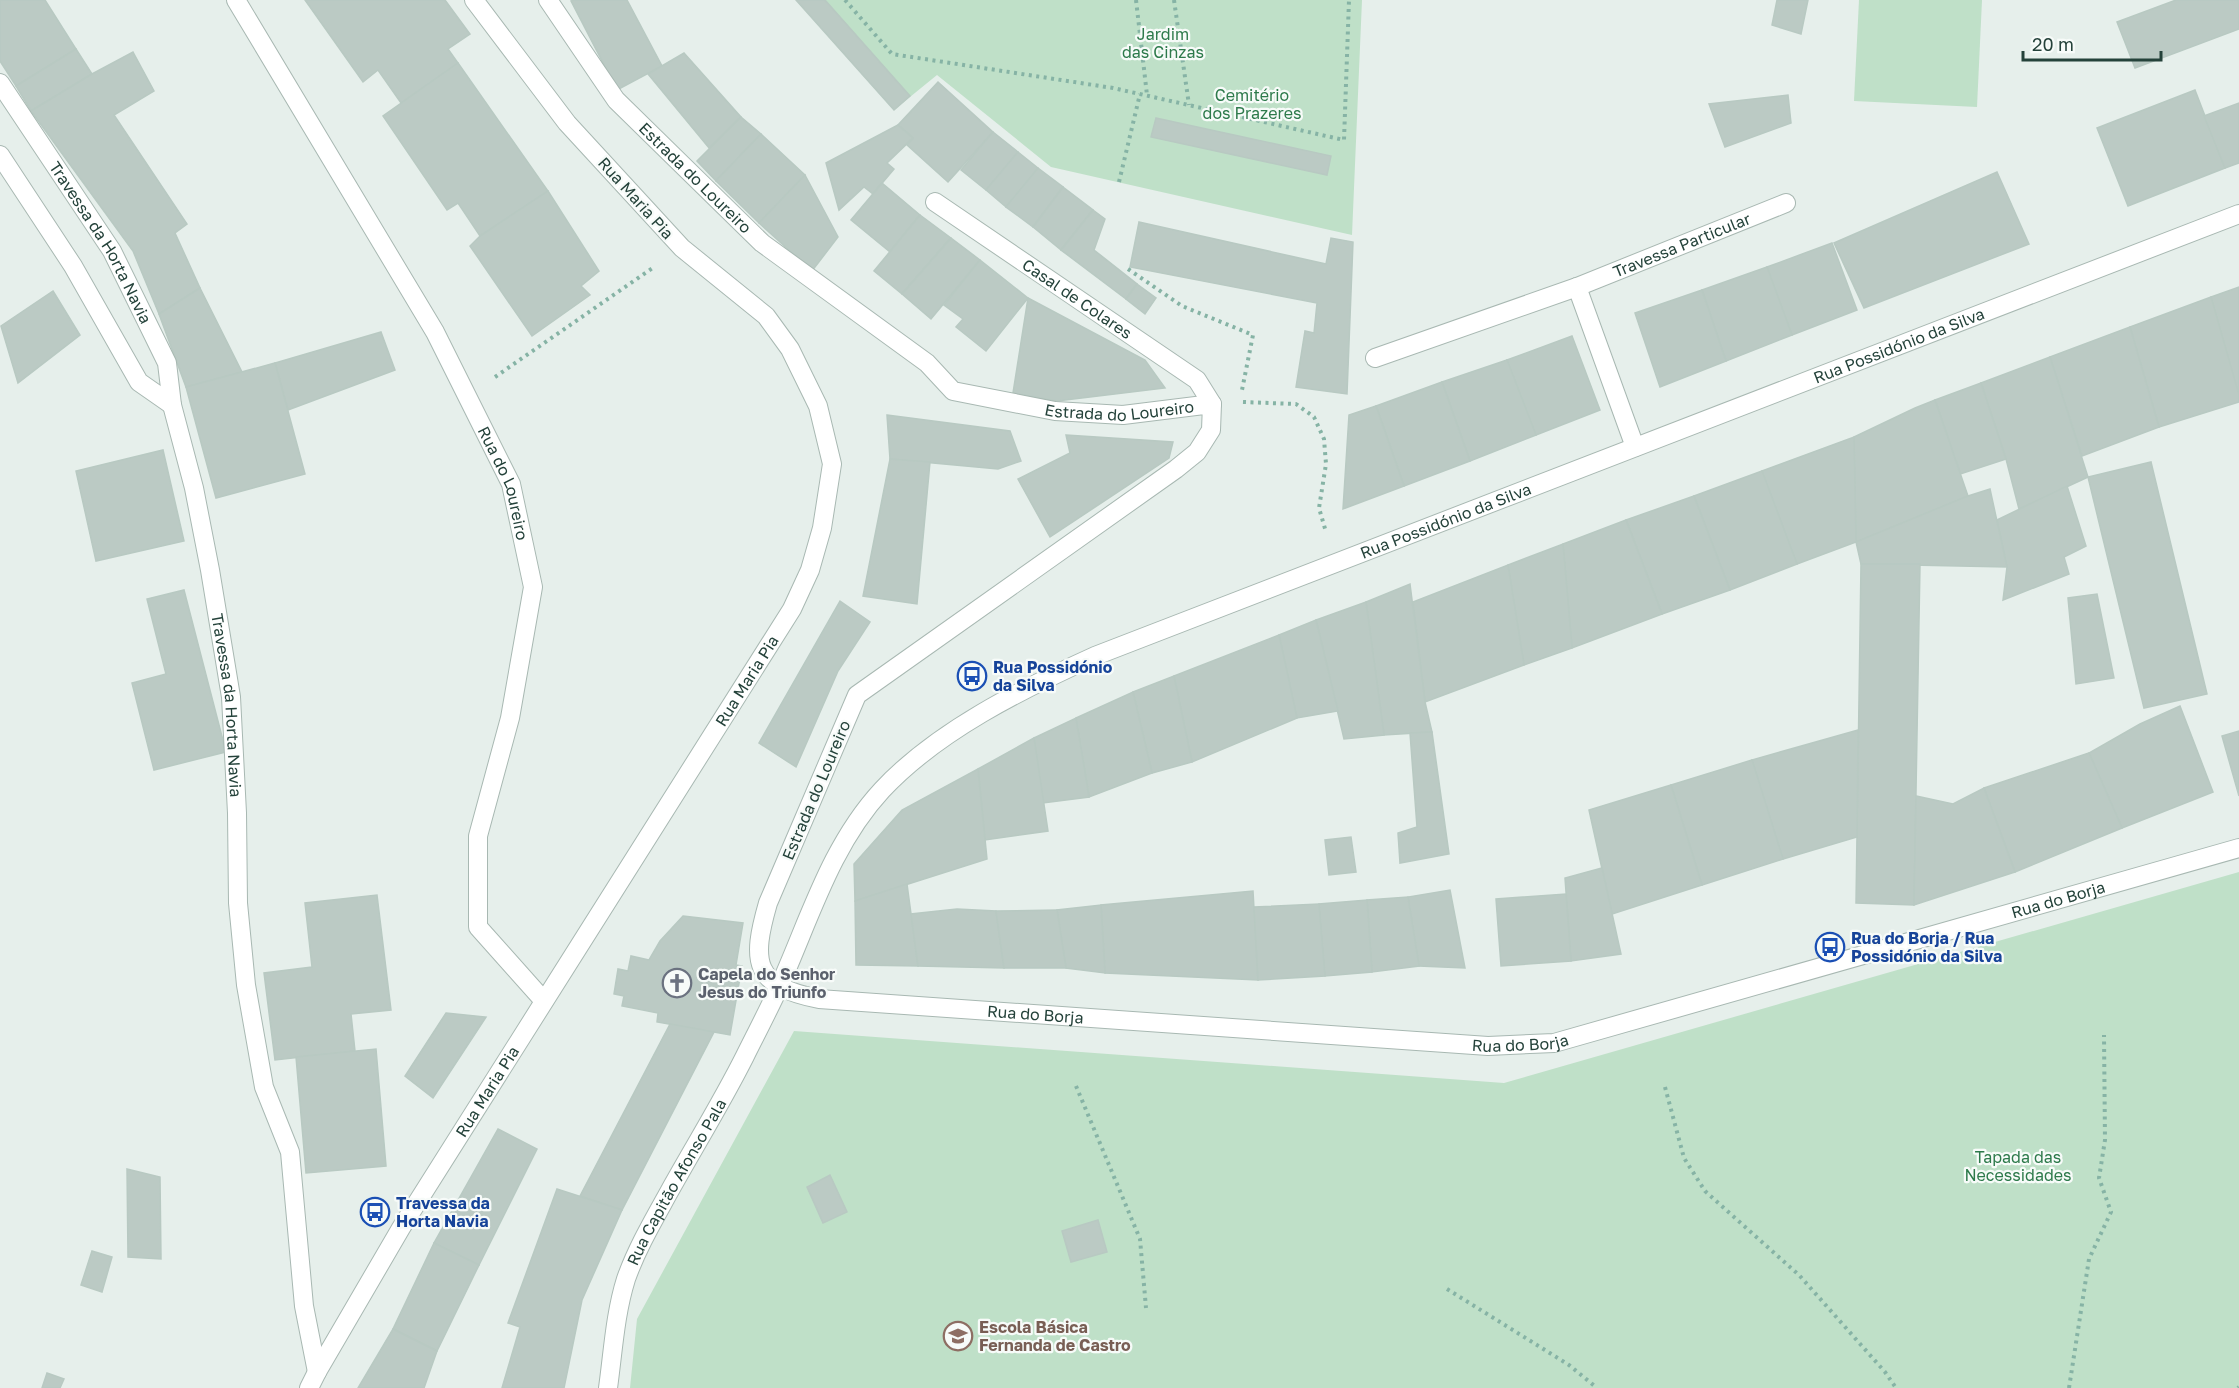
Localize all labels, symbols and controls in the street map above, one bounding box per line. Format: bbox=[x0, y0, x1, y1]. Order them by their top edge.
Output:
park label: Jardim das Cinzas bbox=[1122, 24, 1204, 62]
scale bar bbox=[2023, 24, 2161, 62]
text: 20 m bbox=[2032, 33, 2074, 55]
park label: Cemitério dos Prazeres bbox=[1203, 85, 1301, 123]
street label: Estrada do Loureiro bbox=[635, 118, 756, 237]
street label: Rua Maria Pia bbox=[594, 153, 678, 243]
street label: Travessa da Horta Navia bbox=[45, 158, 156, 327]
street label: Travessa Particular bbox=[1610, 208, 1754, 282]
street label: Casal de Colares bbox=[1019, 254, 1136, 343]
street label: Rua Possidónio da Silva bbox=[1811, 303, 1987, 387]
street label: Estrada do Loureiro bbox=[1043, 396, 1195, 425]
street label: Rua do Loureiro bbox=[474, 423, 533, 542]
street label: Rua Possidónio da Silva bbox=[1357, 479, 1534, 563]
street label: Travessa da Horta Navia bbox=[207, 612, 246, 798]
street label: Rua Maria Pia bbox=[711, 632, 783, 730]
place label: Rua Possidónio da Silva bbox=[993, 657, 1113, 695]
bus stop icon: Rua Possidónio da Silva bbox=[956, 660, 988, 692]
street label: Estrada do Loureiro bbox=[778, 717, 854, 863]
street label: Rua do Borja bbox=[2009, 877, 2107, 922]
place label: Rua do Borja / Rua Possidónio da Silva bbox=[1851, 928, 2002, 966]
bus stop icon: Rua do Borja / Rua Possidónio da Silva bbox=[1814, 931, 1846, 963]
place label: Capela do Senhor Jesus do Triunfo bbox=[698, 964, 835, 1002]
church icon: Capela do Senhor Jesus do Triunfo bbox=[661, 967, 693, 999]
street label: Rua do Borja bbox=[986, 1001, 1084, 1028]
street label: Rua do Borja bbox=[1471, 1029, 1571, 1056]
street label: Rua Maria Pia bbox=[451, 1042, 523, 1141]
street label: Rua Capitão Afonso Pala bbox=[622, 1095, 730, 1268]
park label: Tapada das Necessidades bbox=[1964, 1147, 2072, 1185]
place label: Travessa da Horta Navia bbox=[396, 1193, 490, 1231]
bus stop icon: Travessa da Horta Navia bbox=[359, 1196, 391, 1228]
place label: Escola Básica Fernanda de Castro bbox=[979, 1317, 1131, 1355]
school or university icon: Escola Básica Fernanda de Castro bbox=[942, 1320, 974, 1352]

